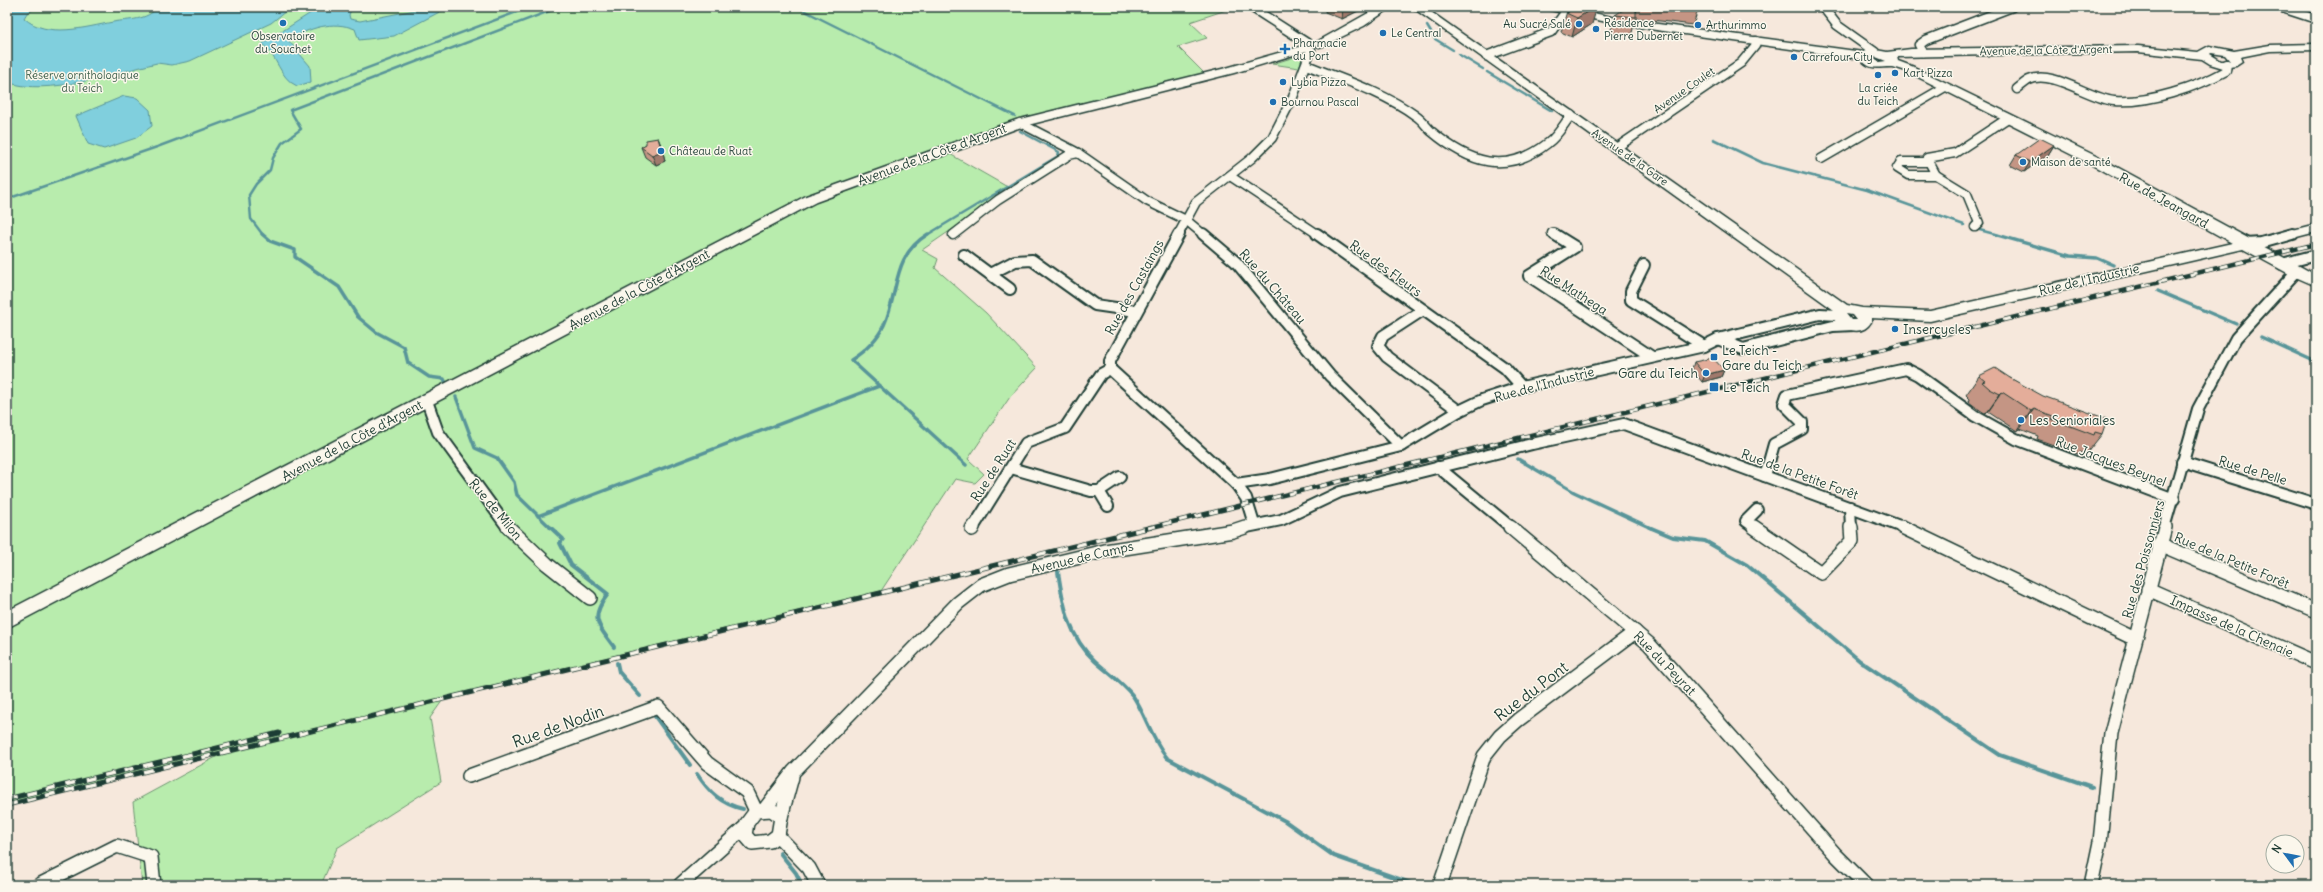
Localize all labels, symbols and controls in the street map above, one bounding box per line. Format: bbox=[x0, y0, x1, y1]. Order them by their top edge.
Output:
place label: Résidence Pierre Dubernet bbox=[1604, 16, 1683, 43]
place label: Au Sucré Salé bbox=[1503, 17, 1571, 31]
marker: Observatoire du Souchet bbox=[278, 18, 288, 28]
place label: Arthurimmo bbox=[1706, 18, 1766, 32]
marker: Au Sucré Salé bbox=[1574, 19, 1584, 29]
marker: Arthurimmo bbox=[1693, 20, 1703, 30]
marker: Résidence Pierre Dubernet bbox=[1591, 24, 1601, 34]
place label: Le Central bbox=[1391, 26, 1441, 40]
marker: Le Central bbox=[1378, 28, 1388, 38]
place label: Observatoire du Souchet bbox=[251, 29, 315, 56]
place label: Pharmacie du Port bbox=[1293, 36, 1347, 63]
street label: Avenue de la Côte d'Argent bbox=[1979, 42, 2113, 58]
marker: Pharmacie du Port bbox=[1280, 44, 1290, 54]
place label: Carrefour City bbox=[1802, 50, 1873, 64]
marker: Carrefour City bbox=[1789, 52, 1799, 62]
street label: Avenue Coulet bbox=[1651, 64, 1717, 116]
place label: Kart Pizza bbox=[1903, 66, 1953, 80]
park label: Réserve ornithologique du Teich bbox=[25, 68, 139, 95]
marker: Kart Pizza bbox=[1890, 68, 1900, 78]
marker: La criée du Teich bbox=[1873, 70, 1883, 80]
place label: Lybia Pizza bbox=[1291, 75, 1346, 89]
marker: Lybia Pizza bbox=[1278, 77, 1288, 87]
place label: La criée du Teich bbox=[1858, 81, 1898, 108]
place label: Bournou Pascal bbox=[1281, 95, 1359, 109]
marker: Bournou Pascal bbox=[1268, 97, 1278, 107]
street label: Avenue de la Côte d'Argent bbox=[856, 119, 1009, 189]
street label: Avenue de la Gare bbox=[1589, 125, 1671, 189]
place label: Château de Ruat bbox=[669, 144, 752, 158]
marker: Château de Ruat bbox=[656, 146, 666, 156]
place label: Maison de santé bbox=[2031, 155, 2111, 169]
marker: Maison de santé bbox=[2018, 157, 2028, 167]
street label: Rue de Jeangard bbox=[2116, 169, 2212, 232]
street label: Rue des Castaings bbox=[1101, 236, 1168, 338]
street label: Rue des Fleurs bbox=[1346, 236, 1425, 300]
street label: Avenue de la Côte d'Argent bbox=[566, 245, 713, 334]
street label: Rue du Château bbox=[1235, 245, 1310, 328]
street label: Rue de l'Industrie bbox=[2037, 260, 2141, 299]
street label: Rue Mathega bbox=[1537, 262, 1611, 319]
place label: Insercycles bbox=[1903, 321, 1971, 338]
marker: Insercycles bbox=[1890, 324, 1900, 334]
place label: Le Teich - Gare du Teich bbox=[1722, 342, 1803, 374]
marker: Le Teich - Gare du Teich bbox=[1709, 352, 1719, 362]
street label: Rue de l'Industrie bbox=[1492, 363, 1596, 406]
place label: Gare du Teich bbox=[1618, 365, 1698, 382]
marker: Gare du Teich bbox=[1701, 368, 1711, 378]
place label: Le Teich bbox=[1723, 379, 1770, 396]
marker: Le Teich bbox=[1708, 381, 1720, 393]
street label: Avenue de la Côte d'Argent bbox=[279, 396, 426, 485]
place label: Les Senioriales bbox=[2029, 412, 2115, 429]
marker: Les Senioriales bbox=[2016, 415, 2026, 425]
street label: Rue Jacques Beynel bbox=[2053, 433, 2169, 490]
street label: Rue de Ruat bbox=[967, 435, 1020, 505]
street label: Rue de la Petite Forêt bbox=[1739, 445, 1861, 504]
street label: Rue de Pelle bbox=[2217, 452, 2289, 489]
street label: Rue de Milon bbox=[465, 475, 526, 544]
street label: Rue des Poissonniers bbox=[2118, 498, 2169, 620]
street label: Rue de la Petite Forêt bbox=[2172, 529, 2292, 593]
street label: Avenue de Camps bbox=[1029, 537, 1135, 578]
street label: Impasse de la Chenaie bbox=[2168, 592, 2296, 661]
street label: Rue du Peyrat bbox=[1630, 628, 1700, 699]
street label: Rue du Pont bbox=[1490, 656, 1572, 725]
street label: Rue de Nodin bbox=[510, 700, 606, 752]
north arrow bbox=[2265, 834, 2305, 874]
text: N bbox=[2269, 842, 2284, 856]

